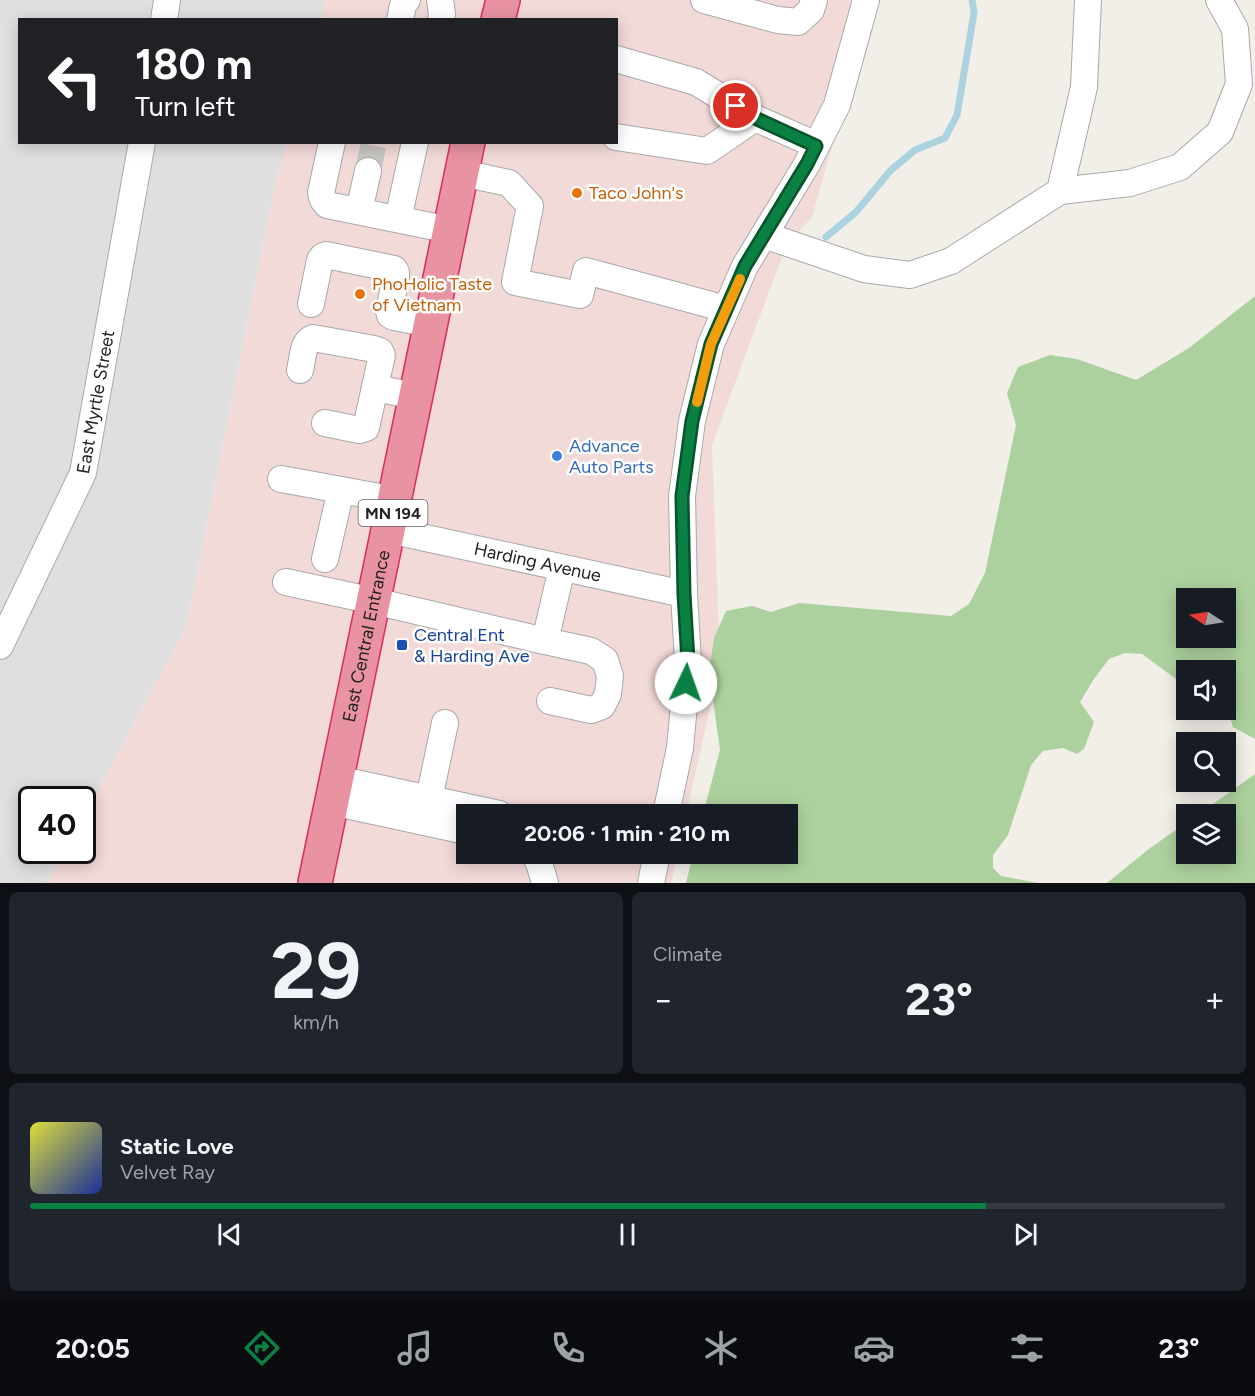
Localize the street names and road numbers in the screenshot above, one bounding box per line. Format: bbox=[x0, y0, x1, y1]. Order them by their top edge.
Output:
street label: East Myrtle Street bbox=[72, 328, 119, 476]
road number: MN 194 bbox=[358, 500, 428, 526]
street label: Harding Avenue bbox=[472, 538, 603, 587]
street label: East Central Entrance bbox=[338, 548, 395, 724]

